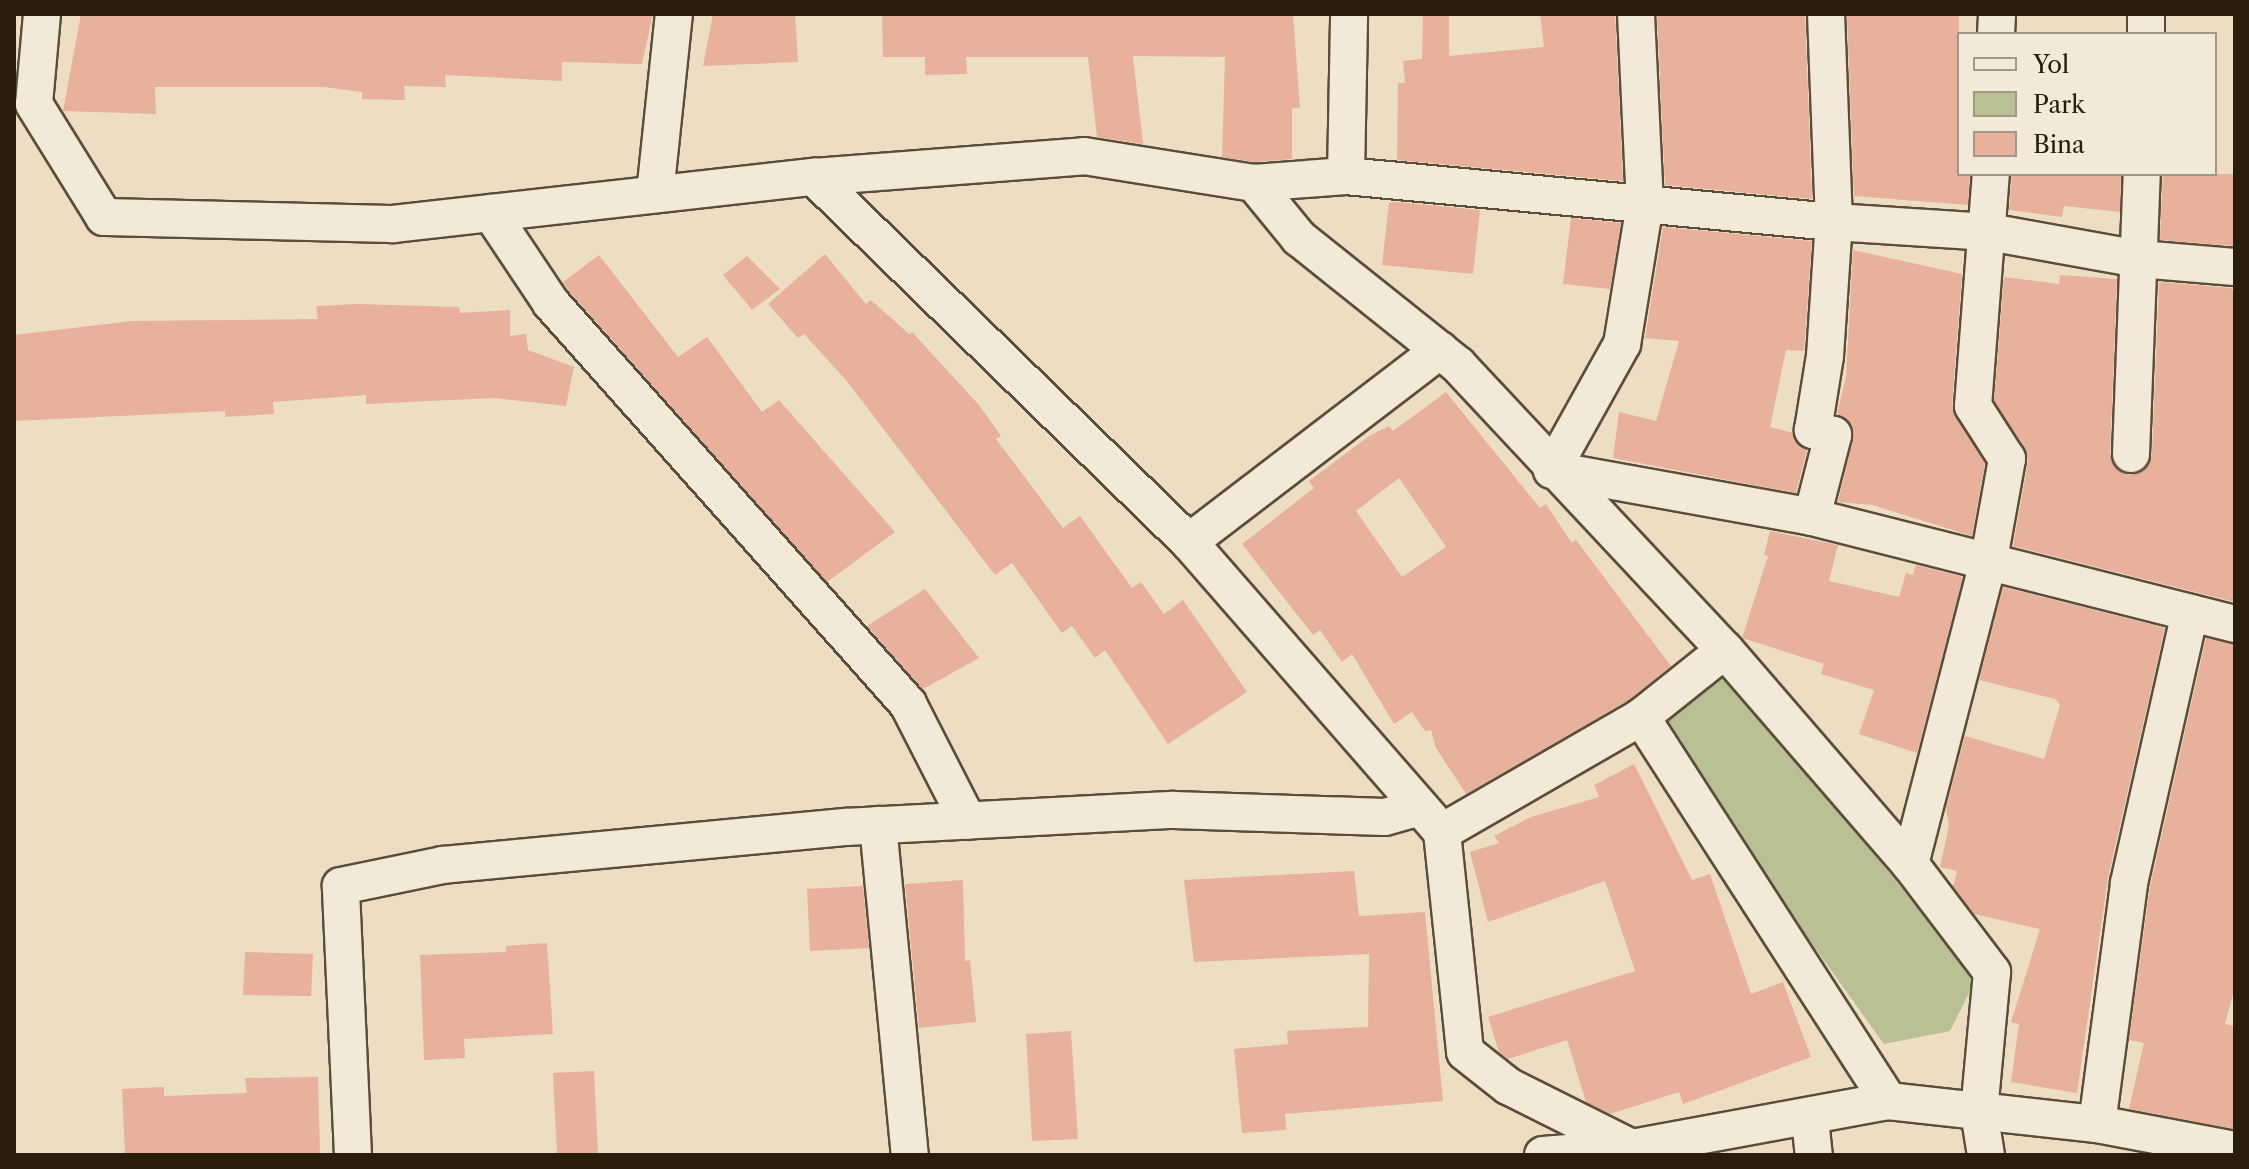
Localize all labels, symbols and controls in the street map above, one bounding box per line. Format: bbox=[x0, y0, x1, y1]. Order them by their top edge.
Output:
legend bbox=[1957, 32, 2217, 176]
text: Yol bbox=[2033, 50, 2069, 79]
text: Park bbox=[2033, 90, 2085, 119]
text: Bina bbox=[2033, 130, 2085, 159]

